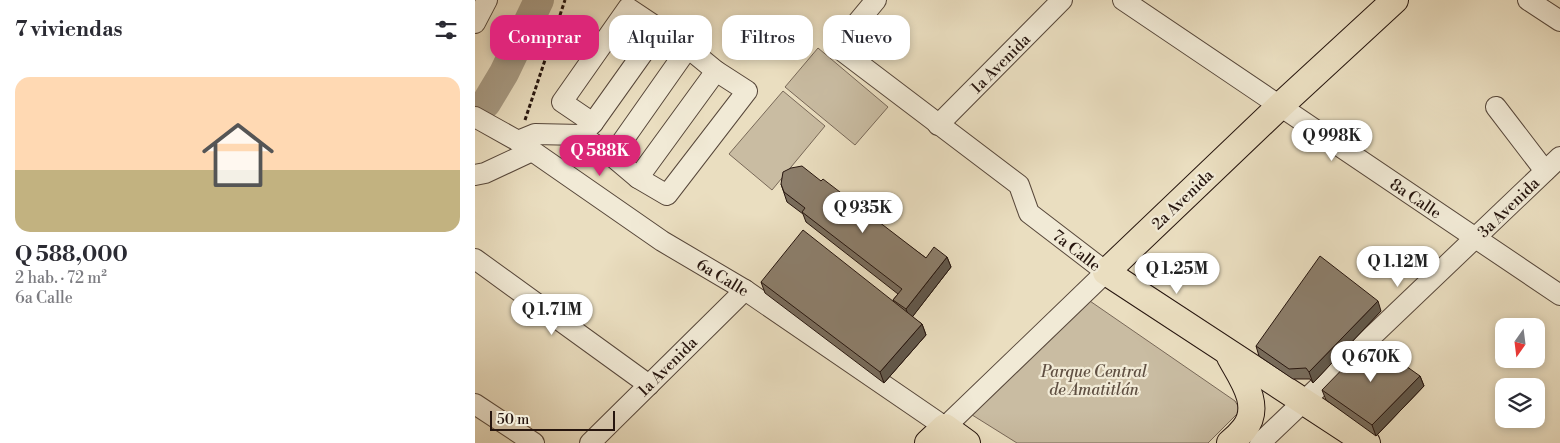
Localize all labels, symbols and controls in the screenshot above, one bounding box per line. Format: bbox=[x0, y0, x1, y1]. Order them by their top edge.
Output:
chip: Comprar bbox=[490, 15, 599, 60]
chip: Alquilar bbox=[609, 15, 712, 60]
chip: Filtros bbox=[722, 15, 813, 60]
chip: Nuevo bbox=[823, 15, 910, 60]
icon: filters bbox=[432, 16, 460, 44]
text: 7 viviendas bbox=[15, 17, 123, 43]
street label: 1a Avenida bbox=[967, 29, 1035, 98]
icon: home bbox=[193, 110, 283, 200]
pin: Q 998K bbox=[1291, 120, 1373, 162]
text: Q 998K bbox=[1302, 126, 1362, 146]
pin: Q 588K bbox=[559, 134, 641, 177]
text: Q 588K bbox=[570, 141, 630, 161]
street label: 2a Avenida bbox=[1148, 165, 1219, 234]
street label: 3a Avenida bbox=[1474, 173, 1544, 242]
street label: 8a Calle bbox=[1386, 174, 1445, 223]
pin: Q 935K bbox=[822, 192, 904, 234]
text: Q 935K bbox=[834, 198, 892, 218]
street label: 7a Calle bbox=[1048, 226, 1105, 276]
text: Q 588,000 bbox=[15, 242, 128, 268]
pin: Q 1.12M bbox=[1352, 246, 1444, 288]
pin: Q 1.25M bbox=[1131, 252, 1223, 295]
text: Q 1.12M bbox=[1368, 252, 1428, 272]
street label: 6a Calle bbox=[693, 254, 752, 301]
text: Q 1.25M bbox=[1146, 259, 1208, 279]
text: 2 hab. · 72 m² bbox=[15, 268, 107, 288]
text: 6a Calle bbox=[15, 288, 73, 308]
pin: Q 1.71M bbox=[506, 294, 598, 336]
text: Q 1.71M bbox=[522, 300, 582, 320]
north arrow bbox=[1495, 318, 1545, 368]
map controls bbox=[1495, 318, 1545, 428]
street label: 1a Avenida bbox=[634, 332, 702, 401]
pin: Q 670K bbox=[1330, 340, 1412, 383]
text: Q 670K bbox=[1342, 347, 1400, 367]
park label: Parque Central de Amatitlán bbox=[1040, 362, 1148, 400]
button: layers bbox=[1495, 378, 1545, 428]
scale bar bbox=[490, 408, 615, 431]
text: 50 m bbox=[497, 411, 529, 429]

